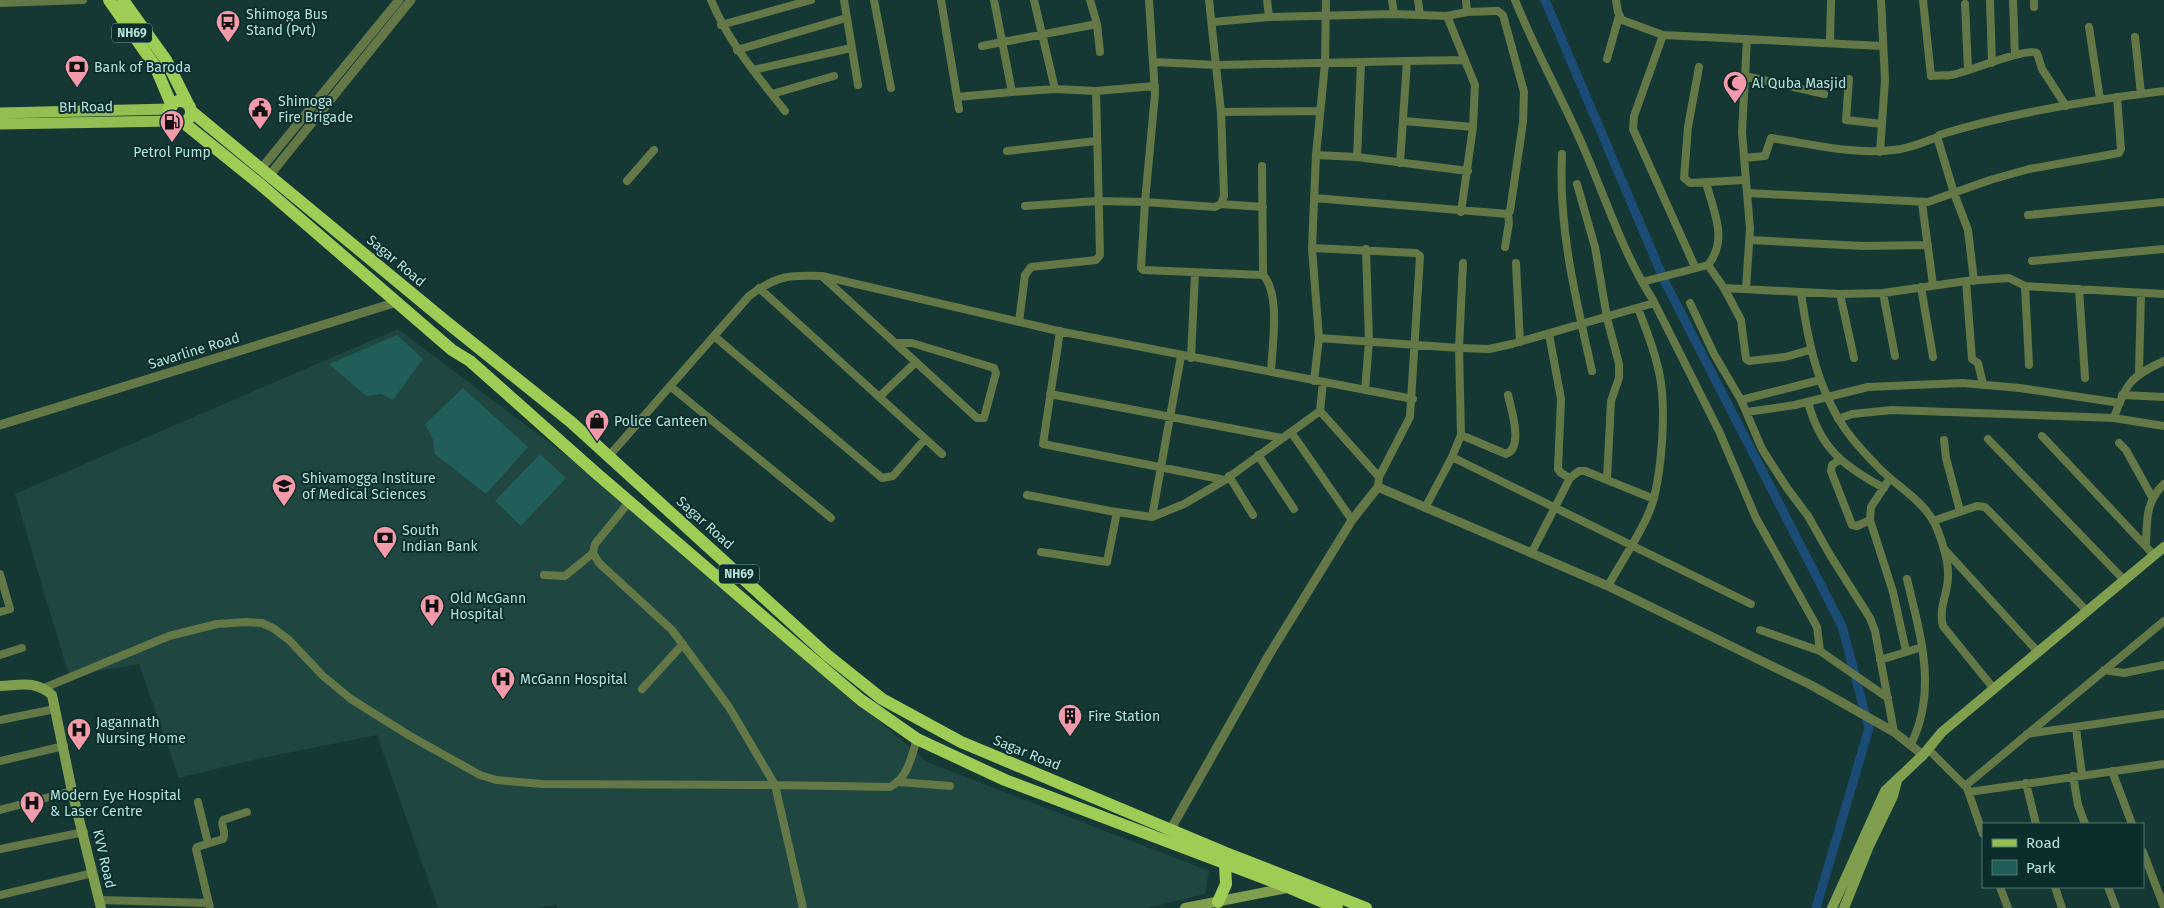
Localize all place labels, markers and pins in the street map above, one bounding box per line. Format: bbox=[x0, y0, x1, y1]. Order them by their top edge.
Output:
place label: Shimoga Bus Stand (Pvt) bbox=[246, 6, 328, 39]
bus stop icon: Shimoga Bus Stand (Pvt) bbox=[215, 9, 241, 43]
bank icon: Bank of Baroda bbox=[64, 54, 90, 88]
place label: Bank of Baroda bbox=[94, 59, 191, 76]
mosque icon: Al Quba Masjid bbox=[1722, 70, 1748, 104]
place label: Al Quba Masjid bbox=[1752, 75, 1846, 92]
place label: Shimoga Fire Brigade bbox=[278, 93, 353, 126]
public building icon: Shimoga Fire Brigade bbox=[247, 96, 273, 130]
fuel station icon: Petrol Pump bbox=[159, 109, 185, 143]
place label: Petrol Pump bbox=[133, 144, 211, 161]
shop icon: Police Canteen bbox=[584, 408, 610, 442]
place label: Police Canteen bbox=[614, 413, 708, 430]
place label: Shivamogga Institure of Medical Sciences bbox=[302, 470, 436, 503]
school or university icon: Shivamogga Institure of Medical Sciences bbox=[271, 473, 297, 507]
place label: South Indian Bank bbox=[402, 522, 479, 555]
bank icon: South Indian Bank bbox=[372, 525, 398, 559]
place label: Old McGann Hospital bbox=[450, 590, 526, 623]
hospital icon: Old McGann Hospital bbox=[419, 593, 445, 627]
hospital icon: McGann Hospital bbox=[490, 666, 516, 700]
place label: McGann Hospital bbox=[520, 671, 627, 688]
building icon: Fire Station bbox=[1057, 703, 1083, 737]
place label: Fire Station bbox=[1088, 708, 1160, 725]
place label: Jagannath Nursing Home bbox=[96, 714, 186, 747]
hospital icon: Jagannath Nursing Home bbox=[66, 717, 92, 751]
place label: Modern Eye Hospital & Laser Centre bbox=[50, 787, 181, 820]
hospital icon: Modern Eye Hospital & Laser Centre bbox=[19, 790, 45, 824]

